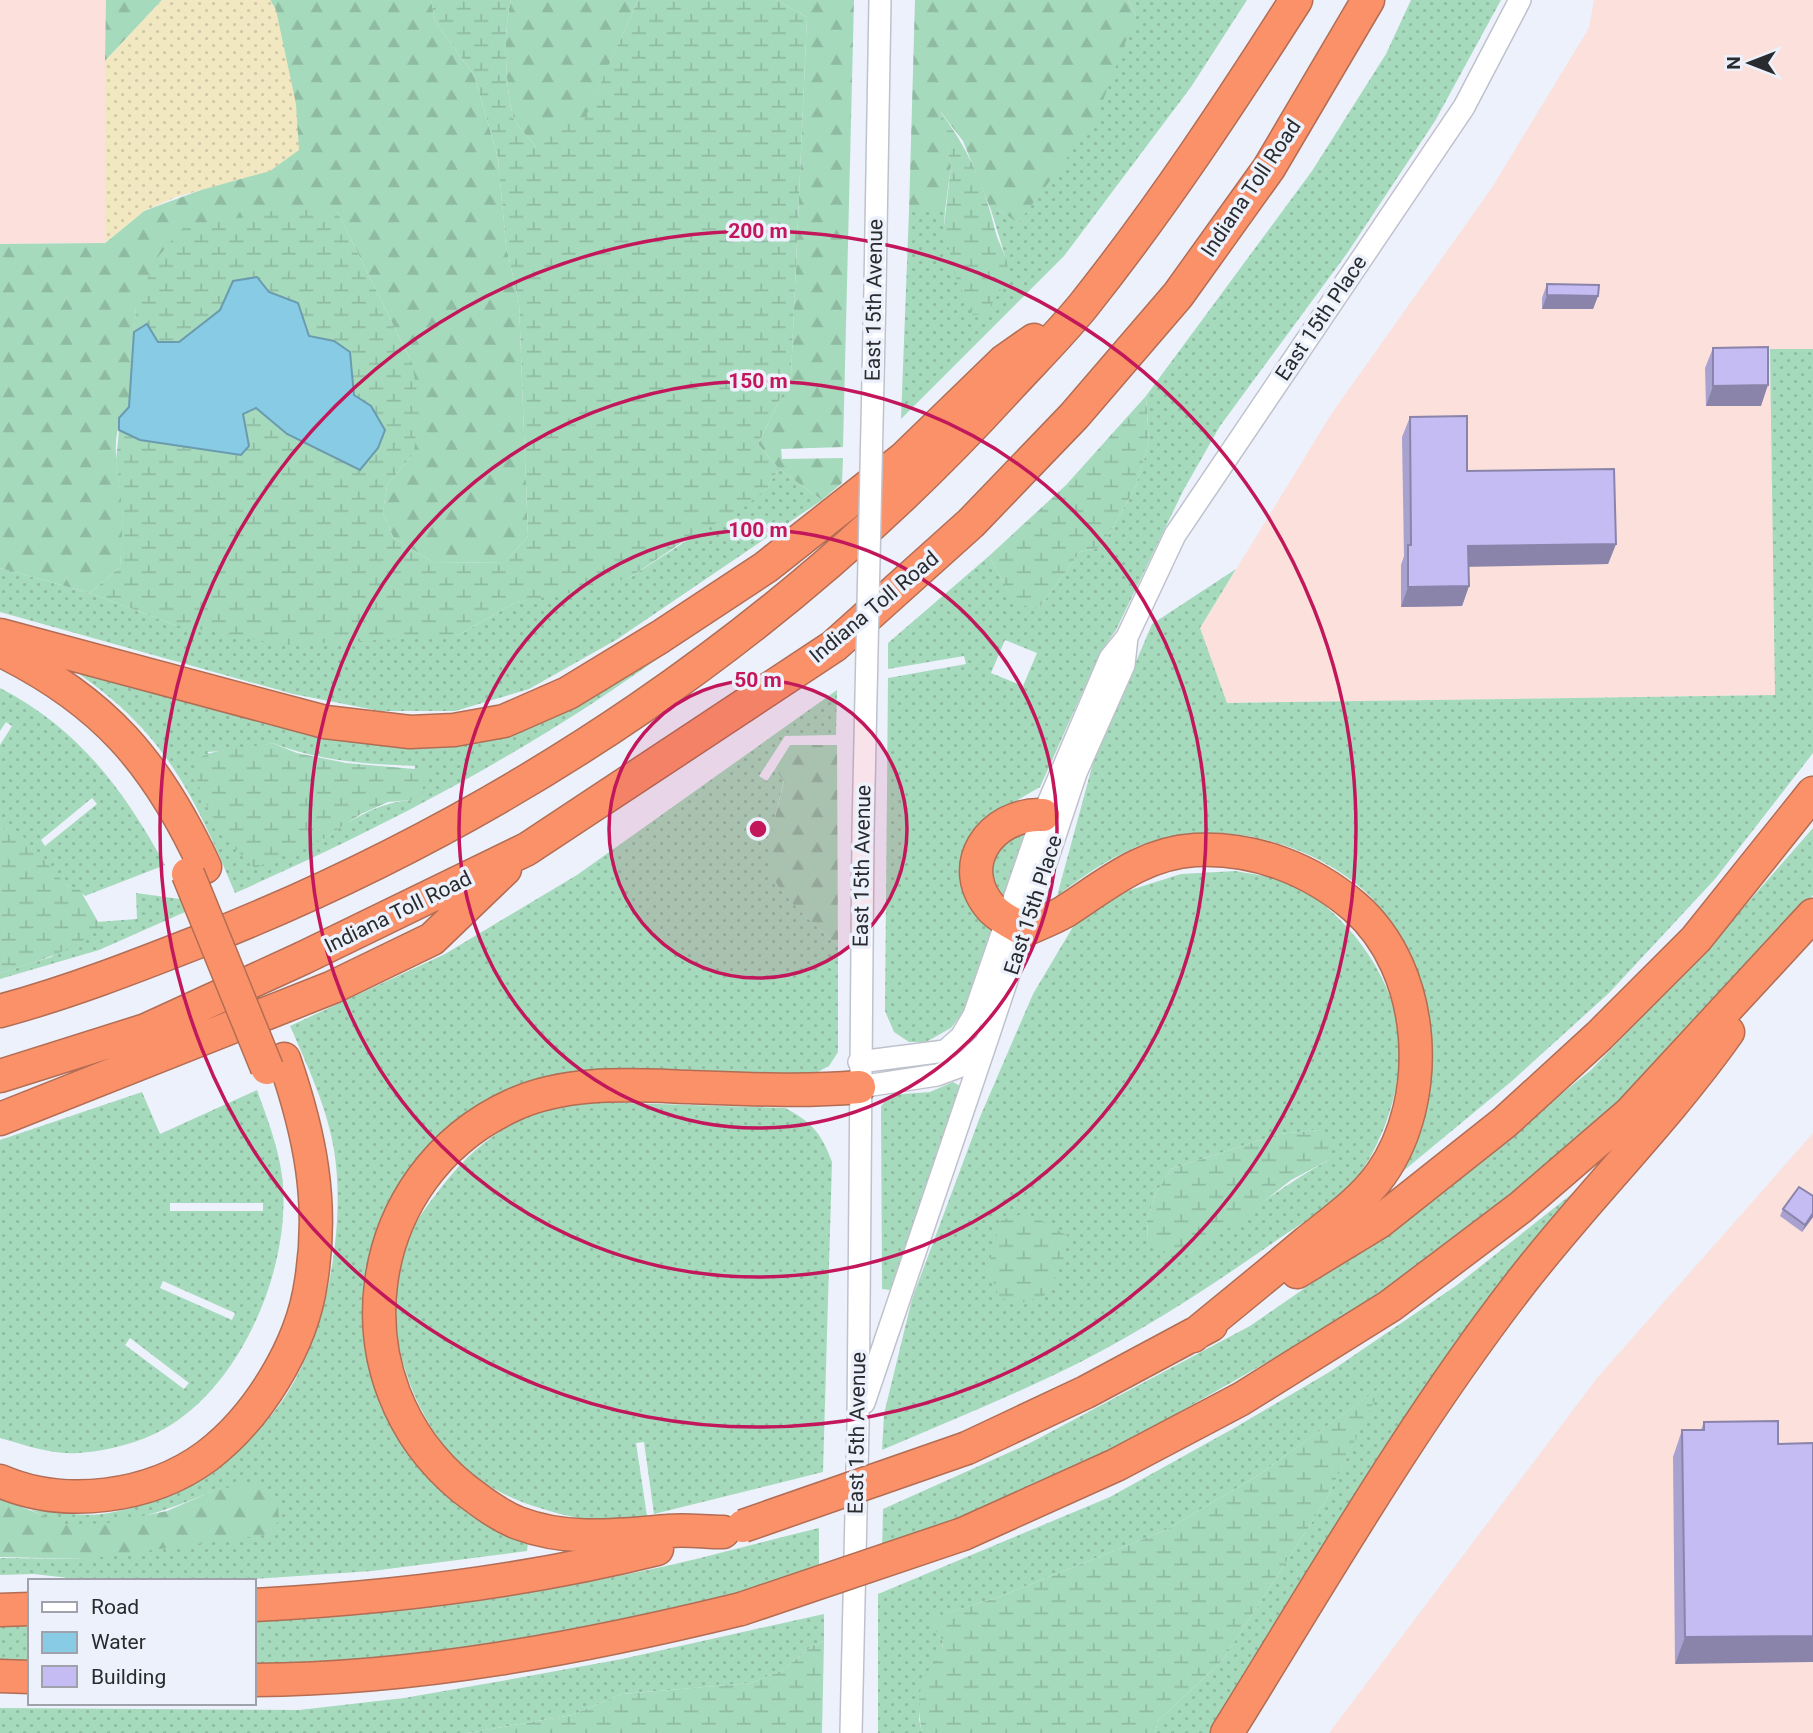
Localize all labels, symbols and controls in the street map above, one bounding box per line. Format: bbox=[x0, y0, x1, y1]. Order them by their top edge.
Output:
north arrow bbox=[1715, 28, 1785, 98]
text: N bbox=[1722, 56, 1745, 70]
street label: Indiana Toll Road bbox=[1196, 115, 1306, 261]
text: 200 m bbox=[728, 219, 788, 243]
street label: East 15th Avenue bbox=[861, 219, 887, 381]
street label: East 15th Place bbox=[1270, 251, 1372, 385]
text: 150 m bbox=[728, 369, 788, 393]
text: 100 m bbox=[728, 518, 788, 542]
street label: Indiana Toll Road bbox=[805, 546, 943, 668]
text: 50 m bbox=[734, 668, 782, 692]
street label: East 15th Avenue bbox=[849, 785, 875, 947]
centre of rings bbox=[746, 817, 770, 841]
street label: East 15th Place bbox=[999, 832, 1067, 978]
street label: Indiana Toll Road bbox=[321, 866, 475, 958]
street label: East 15th Avenue bbox=[844, 1352, 870, 1514]
legend bbox=[28, 1579, 256, 1705]
text: Road bbox=[91, 1595, 139, 1619]
text: Water bbox=[91, 1630, 146, 1654]
text: Building bbox=[91, 1665, 166, 1689]

